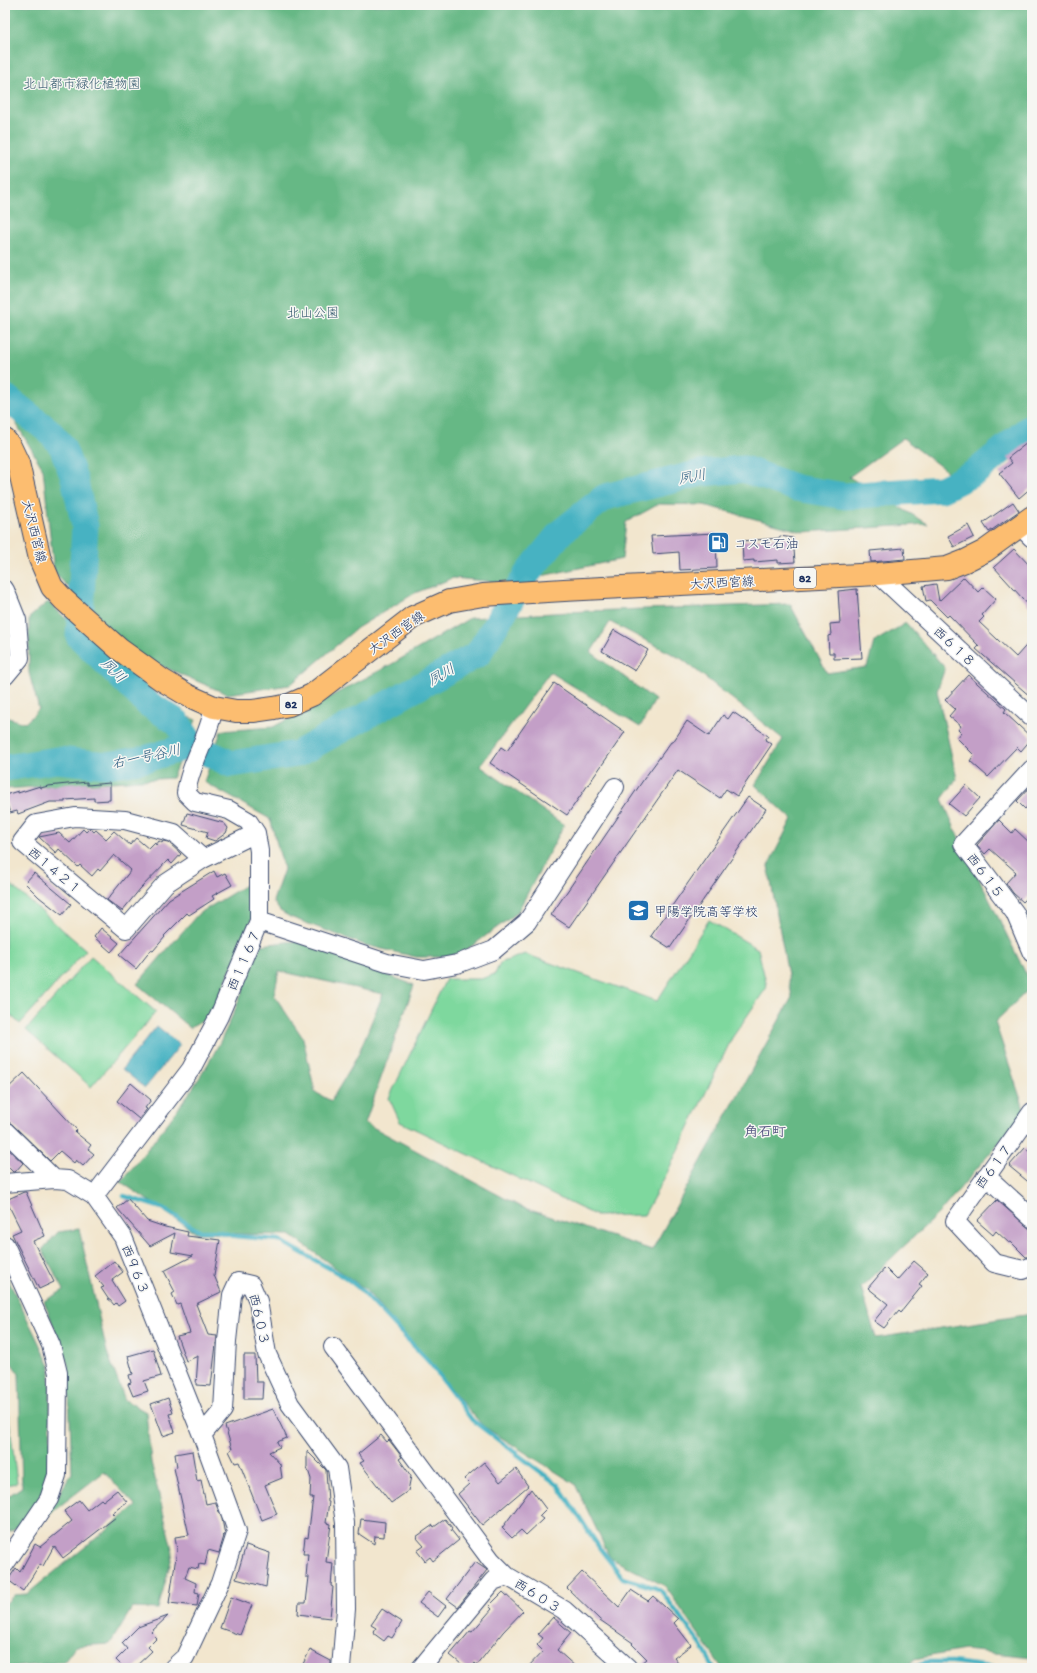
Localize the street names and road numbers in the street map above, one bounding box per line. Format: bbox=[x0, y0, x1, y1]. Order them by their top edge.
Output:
street label: 大沢西宮線 bbox=[17, 498, 49, 566]
road number: 82 bbox=[794, 568, 816, 588]
street label: 大沢西宮線 bbox=[689, 574, 756, 594]
street label: 大沢西宮線 bbox=[366, 608, 429, 659]
street label: 西６１８ bbox=[929, 625, 977, 671]
road number: 82 bbox=[280, 694, 302, 714]
street label: 西１４２１ bbox=[24, 845, 83, 899]
street label: 西６１５ bbox=[962, 851, 1006, 902]
street label: 西１１６７ bbox=[226, 928, 265, 994]
street label: 西６１７ bbox=[974, 1142, 1016, 1193]
street label: 西９６３ bbox=[117, 1243, 150, 1297]
street label: 西６０３ bbox=[244, 1293, 271, 1347]
street label: 西６０３ bbox=[511, 1577, 563, 1617]

